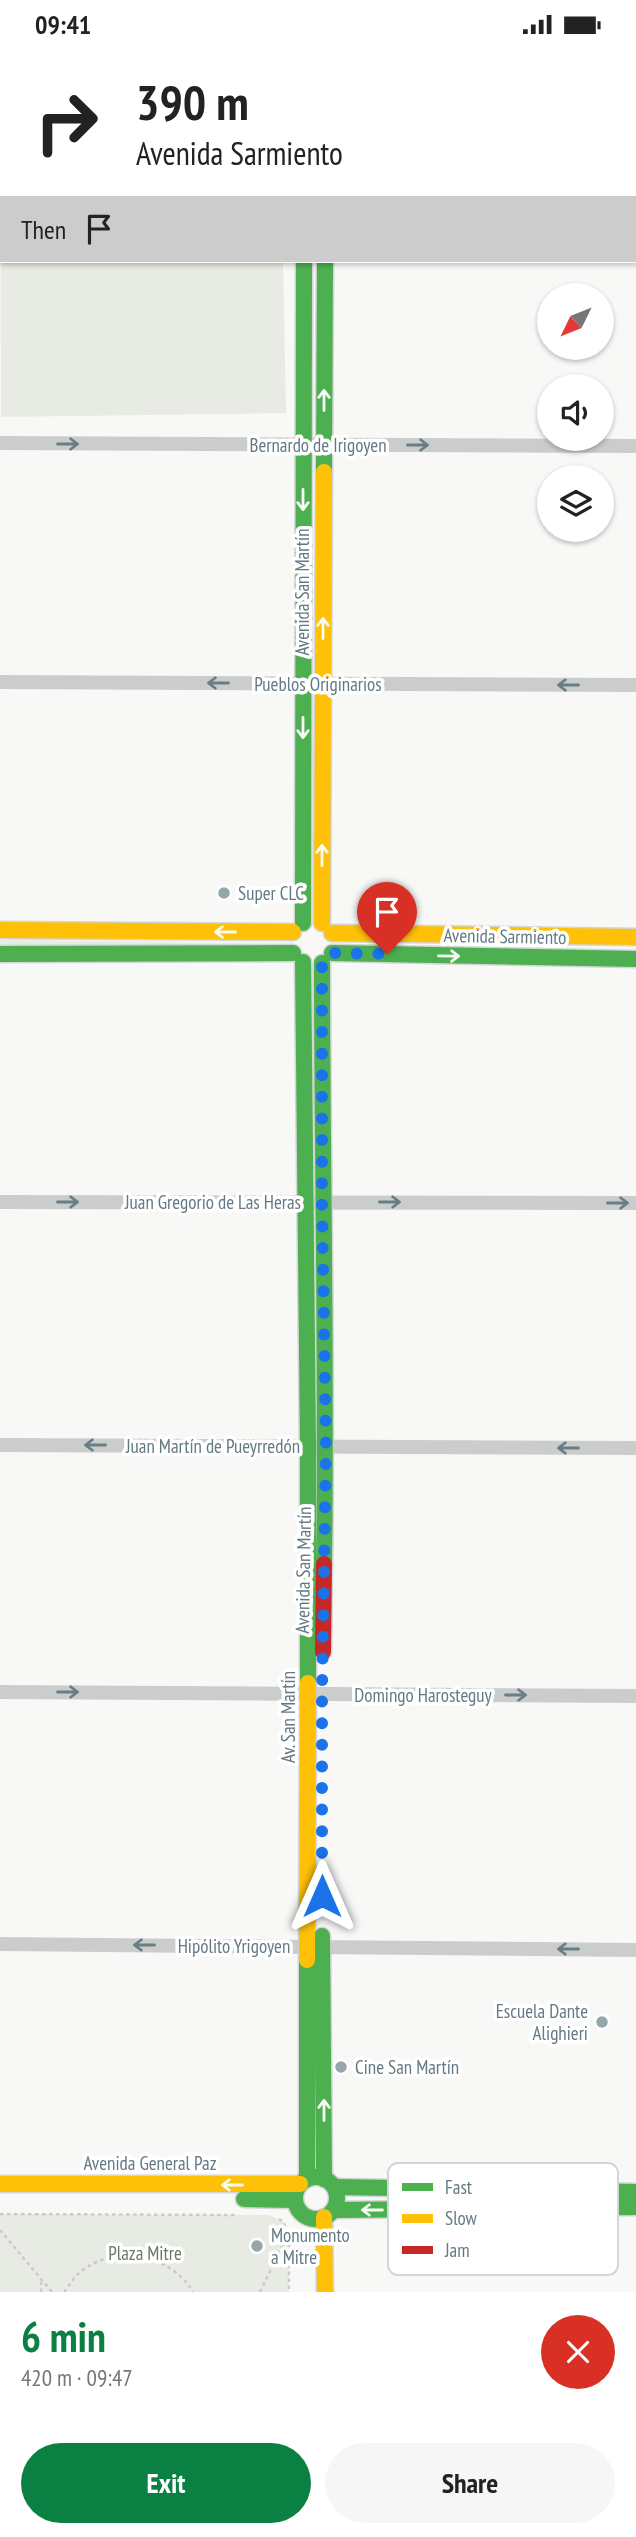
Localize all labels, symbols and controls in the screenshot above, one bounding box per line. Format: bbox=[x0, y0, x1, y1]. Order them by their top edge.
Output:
text: 09:41 bbox=[35, 8, 91, 41]
text: 390 m bbox=[136, 70, 249, 134]
icon: right bbox=[21, 77, 112, 168]
text: Avenida Sarmiento bbox=[136, 132, 343, 174]
icon: arrive bbox=[80, 210, 118, 248]
text: Then bbox=[21, 213, 66, 246]
north arrow bbox=[537, 283, 614, 361]
map controls bbox=[537, 283, 614, 542]
button: sound bbox=[537, 374, 614, 451]
one-way arrow bbox=[317, 389, 331, 412]
street label: Bernardo de Irigoyen bbox=[249, 433, 387, 457]
one-way arrow bbox=[56, 437, 79, 451]
one-way arrow bbox=[406, 438, 429, 452]
button: layers bbox=[537, 465, 614, 542]
one-way arrow bbox=[296, 489, 310, 512]
street label: Avenida San Martín bbox=[290, 528, 314, 656]
one-way arrow bbox=[316, 616, 330, 639]
street label: Pueblos Originarios bbox=[254, 672, 382, 696]
one-way arrow bbox=[207, 676, 230, 690]
one-way arrow bbox=[557, 678, 580, 692]
one-way arrow bbox=[296, 716, 310, 739]
one-way arrow bbox=[315, 844, 329, 867]
place label: Super CLC bbox=[238, 881, 304, 905]
pin bbox=[357, 882, 417, 954]
marker: Super CLC bbox=[216, 885, 232, 901]
icon: arrive bbox=[368, 893, 406, 931]
street label: Avenida Sarmiento bbox=[443, 923, 567, 949]
one-way arrow bbox=[214, 925, 237, 939]
one-way arrow bbox=[437, 949, 460, 962]
street label: Juan Gregorio de Las Heras bbox=[124, 1190, 301, 1214]
one-way arrow bbox=[56, 1195, 79, 1209]
one-way arrow bbox=[379, 1195, 402, 1209]
one-way arrow bbox=[606, 1196, 629, 1210]
street label: Juan Martín de Pueyrredón bbox=[125, 1434, 300, 1458]
one-way arrow bbox=[84, 1438, 107, 1452]
one-way arrow bbox=[557, 1441, 580, 1455]
street label: Avenida San Martín bbox=[290, 1506, 316, 1634]
street label: Av. San Martín bbox=[276, 1671, 300, 1763]
street label: Domingo Harosteguy bbox=[354, 1683, 493, 1707]
one-way arrow bbox=[56, 1685, 79, 1699]
one-way arrow bbox=[504, 1688, 527, 1702]
position arrow bbox=[285, 1859, 359, 1933]
street label: Hipólito Yrigoyen bbox=[178, 1934, 290, 1958]
one-way arrow bbox=[133, 1938, 156, 1952]
one-way arrow bbox=[557, 1942, 580, 1956]
place label: Escuela Dante Alighieri bbox=[496, 1999, 588, 2045]
marker: Escuela Dante Alighieri bbox=[594, 2014, 610, 2030]
place label: Cine San Martín bbox=[355, 2055, 459, 2079]
marker: Cine San Martín bbox=[333, 2059, 349, 2075]
one-way arrow bbox=[317, 2099, 331, 2122]
street label: Avenida General Paz bbox=[83, 2151, 217, 2175]
legend bbox=[388, 2163, 618, 2275]
text: Fast bbox=[445, 2175, 473, 2199]
one-way arrow bbox=[220, 2178, 243, 2192]
one-way arrow bbox=[361, 2203, 384, 2217]
text: Slow bbox=[445, 2206, 478, 2230]
place label: Monumento a Mitre bbox=[271, 2223, 350, 2269]
marker: Monumento a Mitre bbox=[249, 2238, 265, 2254]
text: Jam bbox=[444, 2238, 470, 2262]
park label: Plaza Mitre bbox=[108, 2241, 182, 2265]
text: 6 min bbox=[21, 2309, 106, 2364]
button: close bbox=[541, 2315, 615, 2389]
text: 420 m · 09:47 bbox=[21, 2363, 133, 2392]
button: Exit bbox=[21, 2443, 311, 2523]
button: Share bbox=[325, 2443, 615, 2523]

